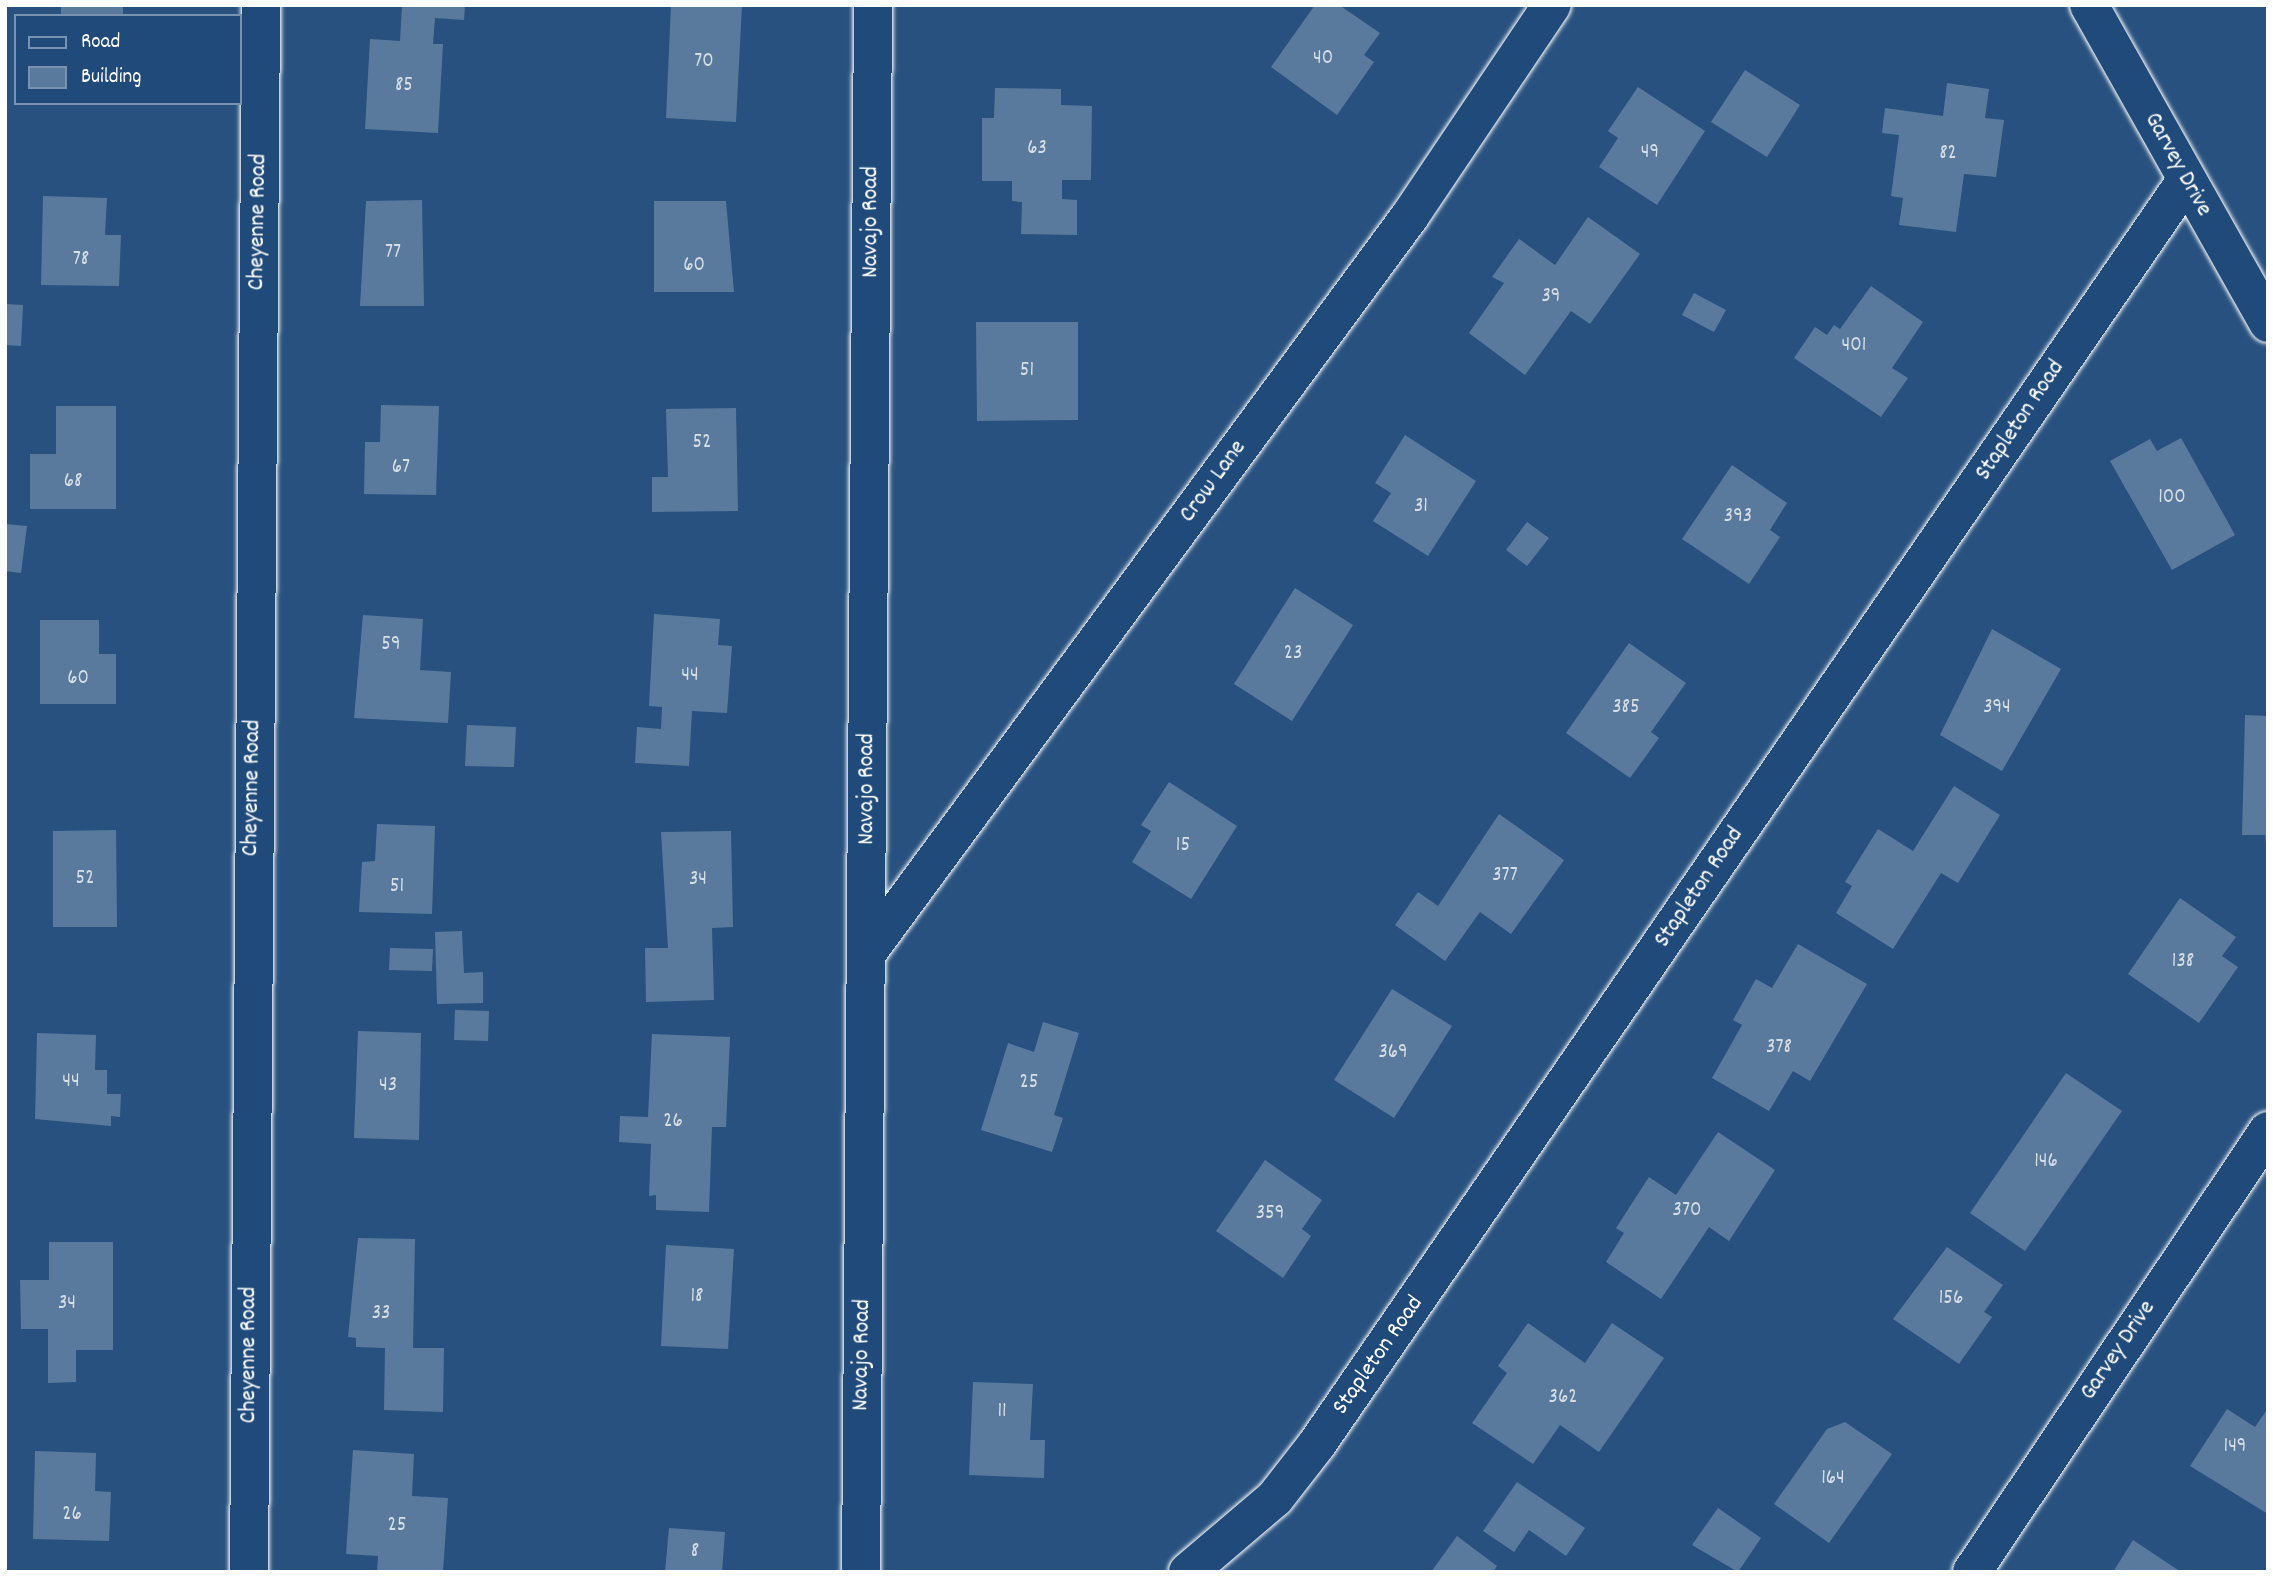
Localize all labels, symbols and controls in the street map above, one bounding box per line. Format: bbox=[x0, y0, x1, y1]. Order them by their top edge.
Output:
legend bbox=[14, 14, 242, 105]
text: Road bbox=[81, 28, 120, 58]
house number: 40 bbox=[1313, 46, 1333, 72]
house number: 70 bbox=[694, 49, 714, 75]
text: Building bbox=[81, 63, 141, 93]
house number: 85 bbox=[395, 73, 413, 99]
street label: Garvey Drive bbox=[2137, 108, 2217, 222]
house number: 63 bbox=[1027, 136, 1047, 162]
house number: 49 bbox=[1641, 140, 1659, 166]
house number: 82 bbox=[1939, 141, 1957, 167]
street label: Cheyenne Road bbox=[243, 153, 275, 291]
street label: Navajo Road bbox=[858, 166, 886, 278]
house number: 77 bbox=[385, 240, 401, 266]
house number: 78 bbox=[73, 247, 89, 273]
house number: 60 bbox=[683, 253, 705, 279]
house number: 39 bbox=[1542, 284, 1560, 310]
house number: 401 bbox=[1842, 333, 1866, 359]
street label: Stapleton Road bbox=[1970, 355, 2072, 487]
house number: 51 bbox=[1020, 358, 1034, 384]
house number: 52 bbox=[693, 430, 711, 456]
street label: Crow Lane bbox=[1174, 435, 1254, 529]
house number: 67 bbox=[392, 455, 410, 481]
house number: 68 bbox=[64, 469, 82, 495]
house number: 100 bbox=[2158, 485, 2186, 511]
house number: 31 bbox=[1414, 494, 1428, 520]
house number: 393 bbox=[1724, 504, 1752, 530]
house number: 59 bbox=[381, 632, 401, 658]
house number: 23 bbox=[1284, 641, 1302, 667]
house number: 44 bbox=[681, 663, 699, 689]
house number: 60 bbox=[67, 666, 89, 692]
house number: 385 bbox=[1612, 695, 1640, 721]
house number: 394 bbox=[1983, 695, 2011, 721]
street label: Cheyenne Road bbox=[237, 719, 269, 857]
street label: Navajo Road bbox=[854, 733, 882, 845]
street label: Stapleton Road bbox=[1649, 822, 1751, 954]
house number: 15 bbox=[1176, 833, 1190, 859]
house number: 377 bbox=[1492, 863, 1518, 889]
house number: 52 bbox=[76, 866, 94, 892]
house number: 34 bbox=[689, 867, 707, 893]
house number: 51 bbox=[390, 874, 404, 900]
house number: 138 bbox=[2172, 949, 2194, 975]
house number: 378 bbox=[1766, 1035, 1792, 1061]
house number: 369 bbox=[1378, 1040, 1408, 1066]
house number: 44 bbox=[62, 1069, 80, 1095]
house number: 25 bbox=[1020, 1070, 1038, 1096]
house number: 43 bbox=[379, 1073, 397, 1099]
house number: 26 bbox=[663, 1109, 683, 1135]
house number: 146 bbox=[2034, 1149, 2058, 1175]
house number: 370 bbox=[1673, 1198, 1701, 1224]
house number: 359 bbox=[1256, 1201, 1284, 1227]
house number: 18 bbox=[690, 1284, 704, 1310]
house number: 156 bbox=[1939, 1286, 1963, 1312]
street label: Cheyenne Road bbox=[236, 1287, 264, 1423]
house number: 34 bbox=[58, 1291, 76, 1317]
street label: Stapleton Road bbox=[1327, 1291, 1431, 1421]
street label: Garvey Drive bbox=[2075, 1296, 2163, 1406]
street label: Navajo Road bbox=[848, 1299, 878, 1411]
house number: 33 bbox=[372, 1301, 390, 1327]
house number: 362 bbox=[1549, 1385, 1577, 1411]
house number: 11 bbox=[997, 1399, 1007, 1425]
house number: 149 bbox=[2224, 1434, 2246, 1460]
house number: 164 bbox=[1821, 1466, 1845, 1492]
house number: 26 bbox=[62, 1502, 82, 1528]
house number: 25 bbox=[388, 1513, 406, 1539]
house number: 8 bbox=[691, 1539, 699, 1565]

